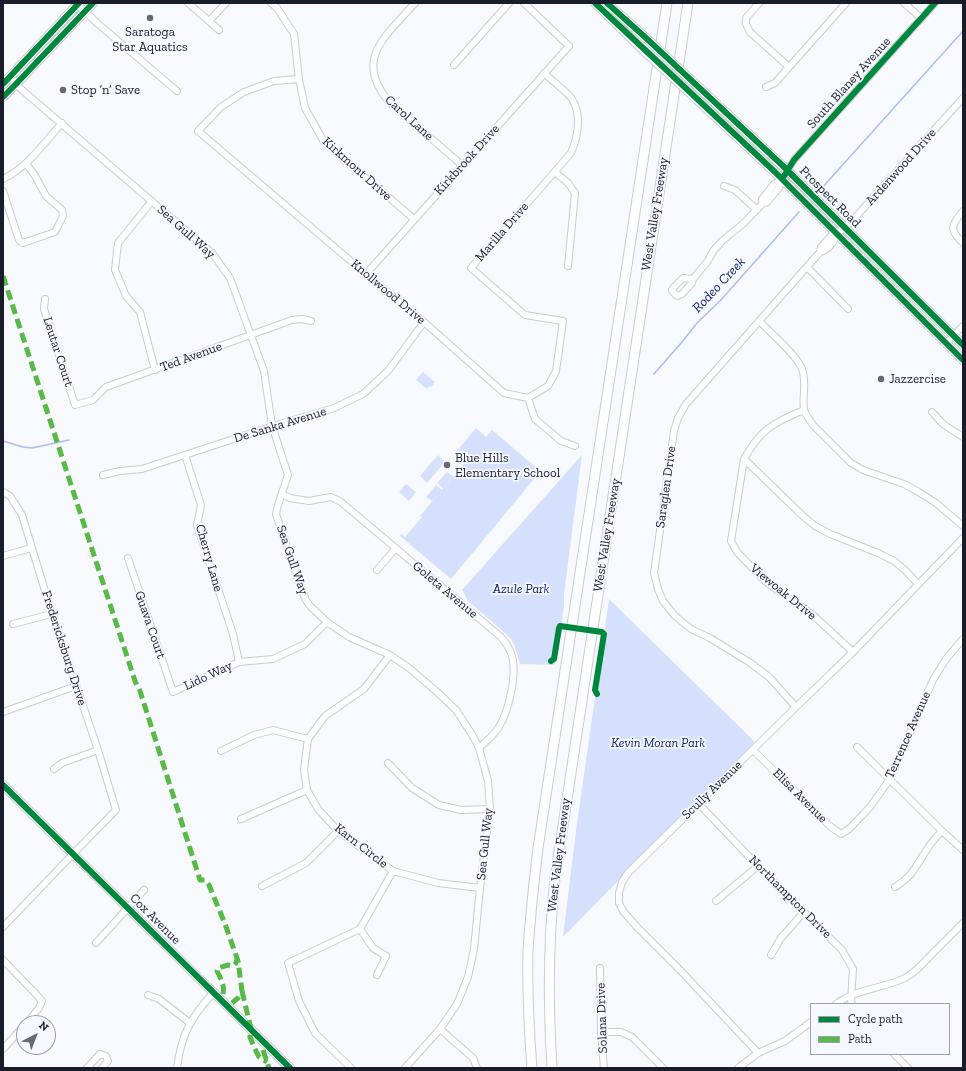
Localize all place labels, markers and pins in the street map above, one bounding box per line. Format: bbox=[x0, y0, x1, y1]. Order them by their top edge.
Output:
marker: Saratoga Star Aquatics bbox=[145, 13, 155, 23]
place label: Saratoga Star Aquatics bbox=[112, 24, 188, 55]
place label: Stop ’n’ Save bbox=[71, 82, 140, 98]
marker: Stop ’n’ Save bbox=[58, 85, 68, 95]
place label: Jazzercise bbox=[889, 371, 946, 387]
marker: Jazzercise bbox=[876, 374, 886, 384]
place label: Blue Hills Elementary School bbox=[455, 450, 560, 481]
marker: Blue Hills Elementary School bbox=[442, 460, 452, 470]

